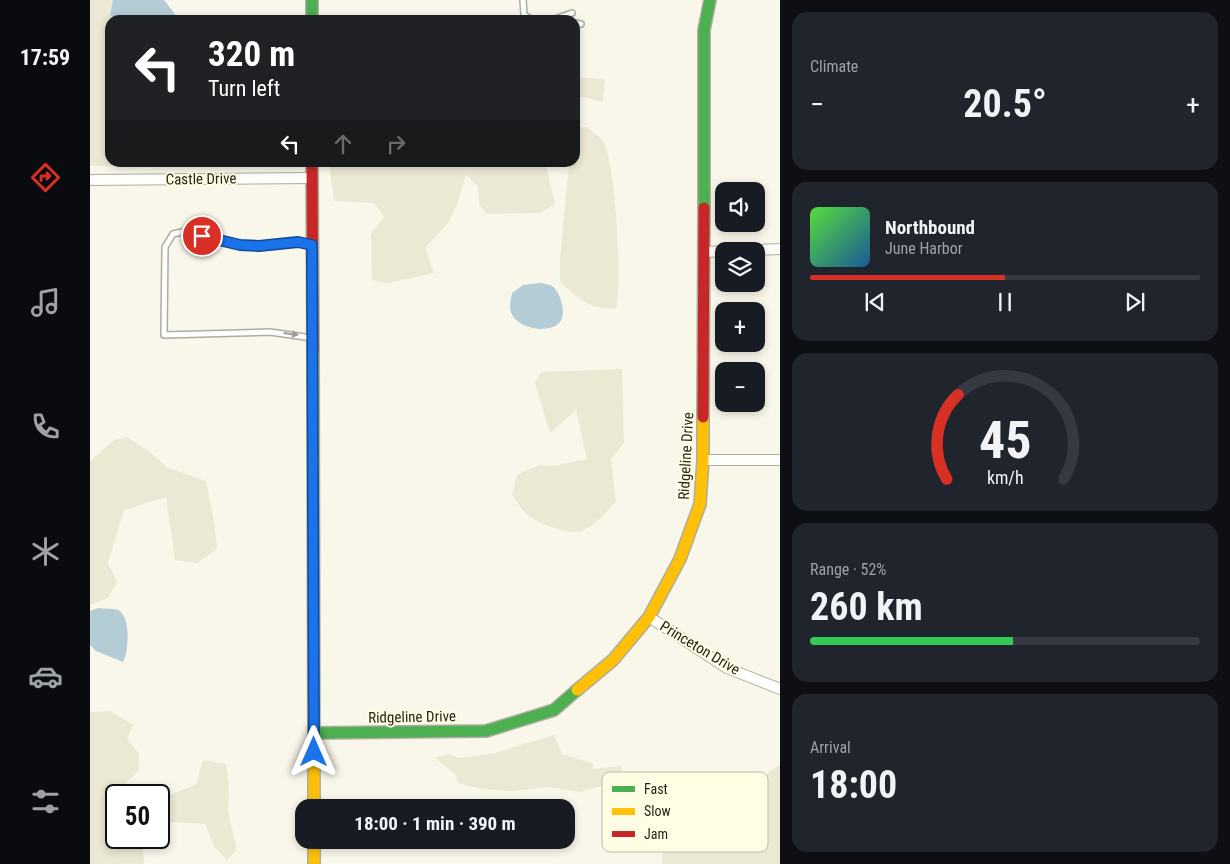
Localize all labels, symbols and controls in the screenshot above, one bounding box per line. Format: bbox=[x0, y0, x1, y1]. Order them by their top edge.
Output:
text: 320 m bbox=[208, 34, 295, 75]
icon: left bbox=[125, 35, 190, 100]
text: 17:59 bbox=[20, 45, 70, 70]
text: Climate bbox=[810, 57, 858, 76]
text: Turn left bbox=[208, 76, 280, 101]
text: 20.5° bbox=[963, 82, 1047, 126]
text: − bbox=[810, 88, 824, 121]
text: + bbox=[1186, 88, 1200, 121]
icon: left bbox=[276, 130, 304, 158]
icon: ahead bbox=[329, 130, 357, 158]
icon: right bbox=[382, 130, 410, 158]
icon: directions bbox=[28, 160, 63, 195]
street label: Castle Drive bbox=[165, 169, 237, 189]
map controls bbox=[715, 182, 765, 412]
button: sound bbox=[715, 182, 765, 232]
pin bbox=[181, 215, 223, 257]
text: Northbound bbox=[885, 216, 975, 239]
icon: arrive bbox=[188, 222, 216, 250]
text: June Harbor bbox=[885, 239, 963, 258]
button: layers bbox=[715, 242, 765, 292]
icon: music bbox=[28, 285, 63, 320]
icon: previous bbox=[861, 288, 889, 316]
icon: pause bbox=[991, 288, 1019, 316]
icon: next bbox=[1121, 288, 1149, 316]
button: + bbox=[715, 302, 765, 352]
one-way arrow bbox=[284, 330, 300, 338]
button: − bbox=[715, 362, 765, 412]
icon: phone bbox=[28, 409, 63, 444]
text: 45 bbox=[979, 410, 1031, 471]
street label: Ridgeline Drive bbox=[675, 412, 697, 500]
text: km/h bbox=[987, 467, 1023, 488]
icon: climate bbox=[28, 534, 63, 569]
text: Range · 52% bbox=[810, 560, 886, 579]
text: 260 km bbox=[810, 585, 923, 629]
street label: Princeton Drive bbox=[657, 617, 743, 679]
icon: car bbox=[28, 659, 63, 694]
street label: Ridgeline Drive bbox=[368, 707, 456, 727]
position arrow bbox=[287, 725, 339, 777]
text: Arrival bbox=[810, 738, 851, 757]
text: 18:00 bbox=[810, 763, 897, 807]
legend bbox=[602, 772, 768, 852]
text: Fast bbox=[644, 781, 668, 797]
icon: filters bbox=[28, 784, 63, 819]
speed limit sign: 50 bbox=[105, 784, 170, 849]
text: Slow bbox=[644, 803, 671, 819]
text: 18:00 · 1 min · 390 m bbox=[354, 812, 516, 835]
text: Jam bbox=[644, 826, 668, 842]

